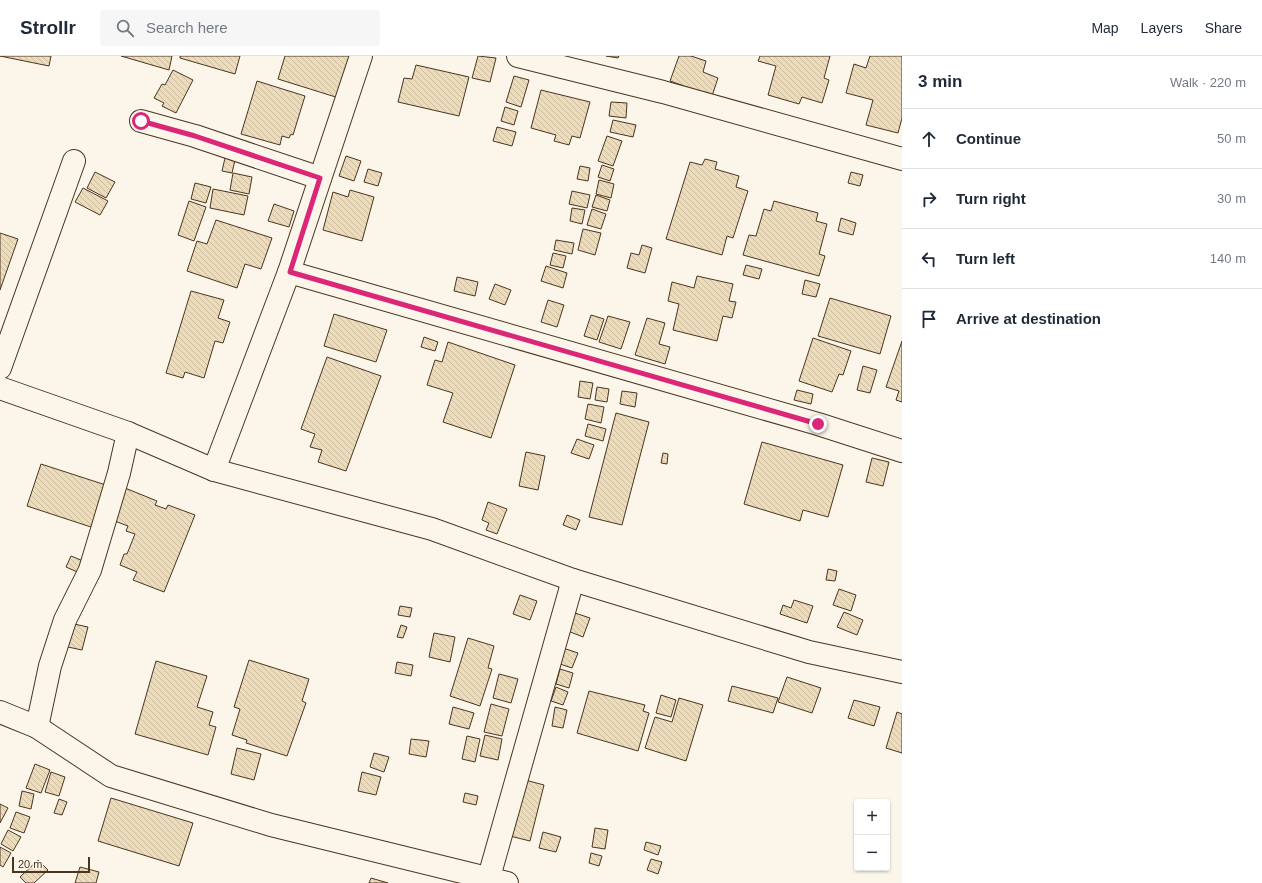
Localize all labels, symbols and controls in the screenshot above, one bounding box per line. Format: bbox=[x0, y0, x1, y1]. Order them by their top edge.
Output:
search box bbox=[100, 10, 380, 46]
text: Strollr bbox=[20, 17, 76, 38]
icon: search bbox=[114, 17, 136, 39]
text: Search here bbox=[146, 19, 228, 36]
text: Map bbox=[1091, 20, 1119, 36]
text: Layers bbox=[1141, 20, 1183, 36]
text: Share bbox=[1205, 20, 1242, 36]
text: 3 min bbox=[918, 72, 962, 91]
text: Walk · 220 m bbox=[1170, 75, 1246, 90]
route start bbox=[132, 112, 150, 130]
icon: ahead bbox=[918, 128, 940, 150]
text: Continue bbox=[956, 130, 1021, 147]
text: 50 m bbox=[1217, 131, 1246, 146]
icon: right bbox=[918, 188, 940, 210]
text: Turn right bbox=[956, 190, 1026, 207]
text: 30 m bbox=[1217, 191, 1246, 206]
icon: left bbox=[918, 248, 940, 270]
text: Turn left bbox=[956, 250, 1015, 267]
text: 140 m bbox=[1210, 251, 1246, 266]
icon: arrive bbox=[918, 308, 940, 330]
text: Arrive at destination bbox=[956, 310, 1101, 327]
route end bbox=[809, 415, 827, 433]
map controls bbox=[854, 799, 890, 871]
button: + bbox=[854, 799, 890, 835]
button: − bbox=[854, 835, 890, 871]
scale bar bbox=[12, 855, 90, 874]
text: 20 m bbox=[18, 858, 42, 870]

